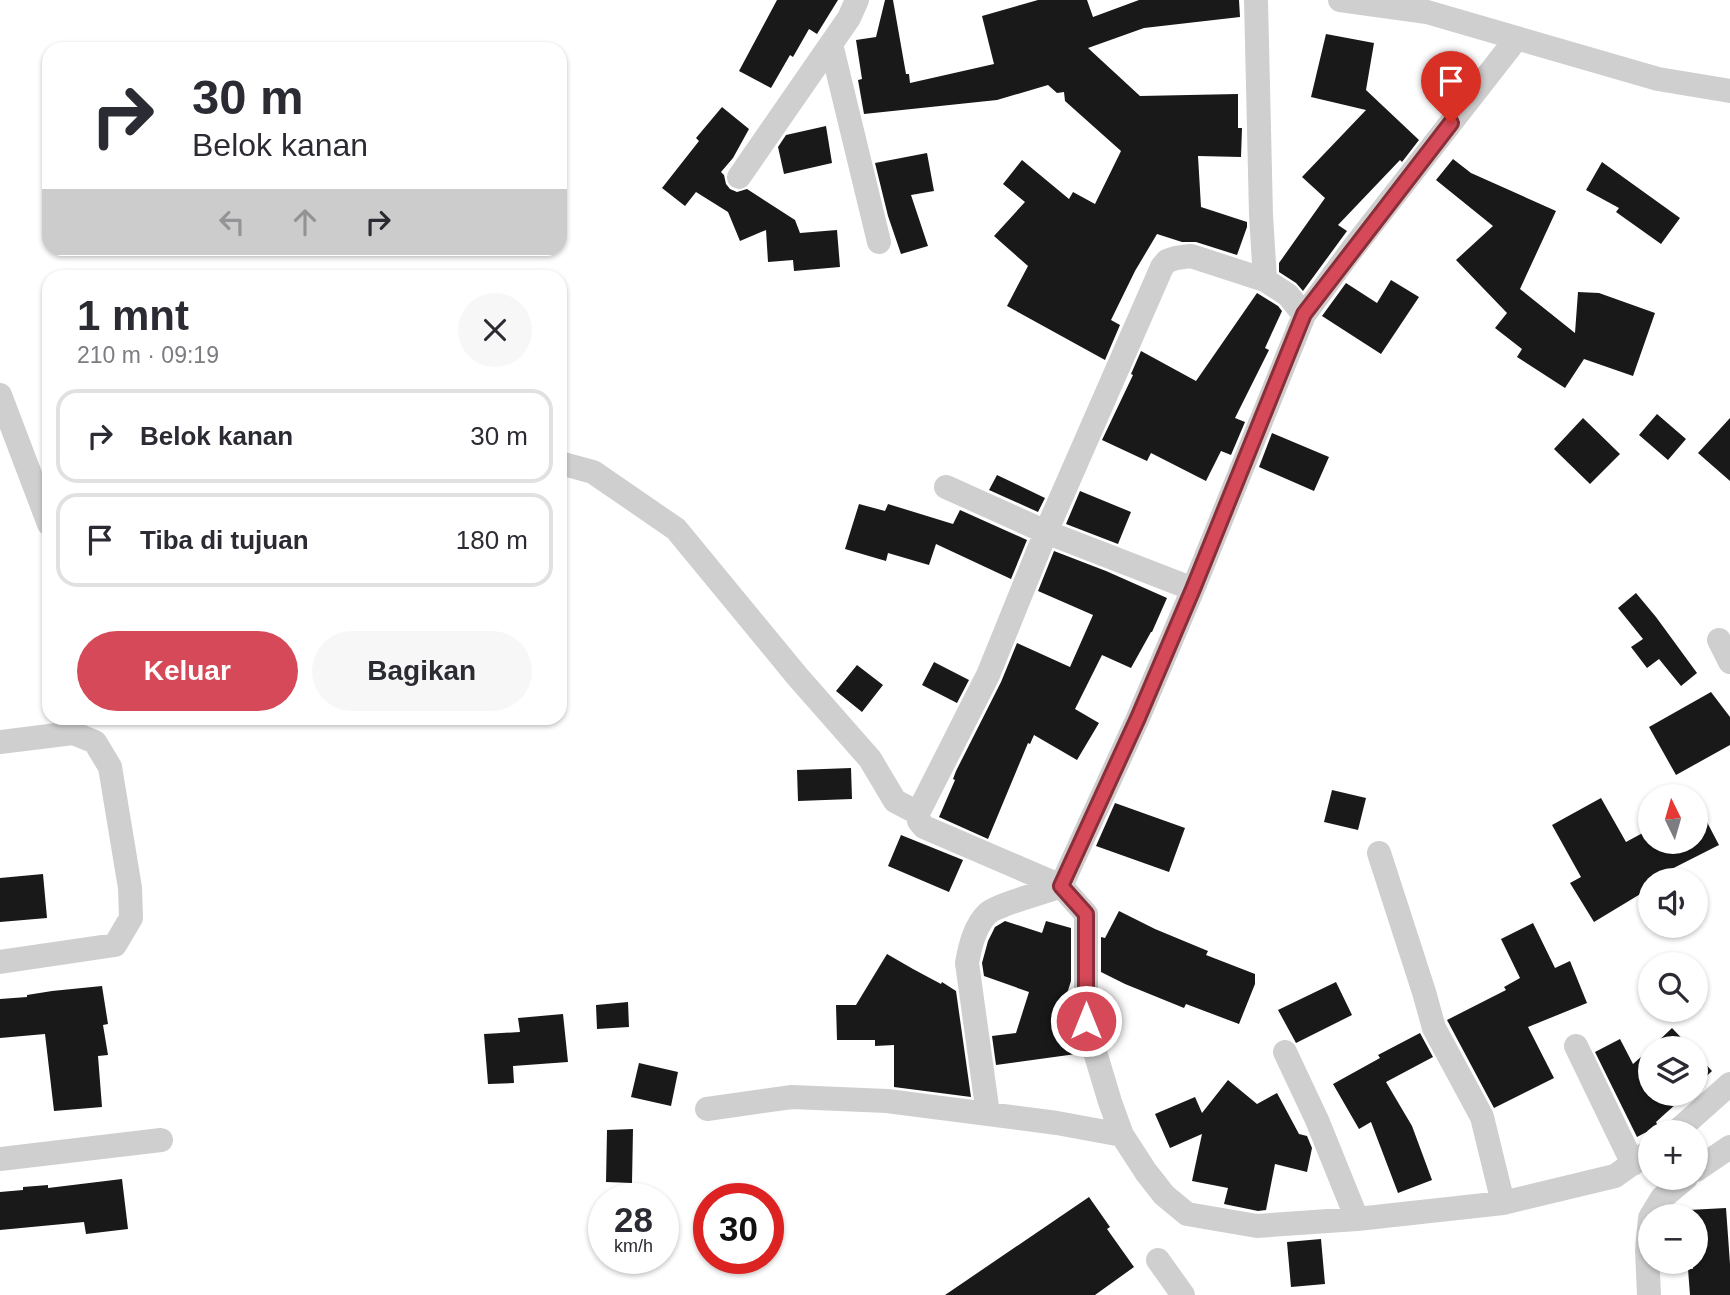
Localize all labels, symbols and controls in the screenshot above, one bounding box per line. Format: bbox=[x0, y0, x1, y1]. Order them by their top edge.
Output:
pin bbox=[1421, 51, 1481, 123]
icon: arrive bbox=[1432, 62, 1470, 100]
icon: right bbox=[77, 70, 168, 161]
text: 30 m bbox=[192, 70, 304, 124]
text: Belok kanan bbox=[192, 127, 368, 163]
icon: left bbox=[213, 203, 251, 241]
icon: ahead bbox=[286, 203, 324, 241]
icon: right bbox=[359, 203, 397, 241]
text: 1 mnt bbox=[77, 292, 189, 339]
button: close bbox=[458, 293, 532, 367]
text: 210 m · 09:19 bbox=[77, 342, 219, 368]
icon: right bbox=[81, 417, 119, 455]
text: Belok kanan bbox=[140, 421, 293, 451]
text: 30 m bbox=[470, 421, 528, 451]
icon: arrive bbox=[81, 521, 119, 559]
text: Tiba di tujuan bbox=[140, 525, 309, 555]
text: 180 m bbox=[456, 525, 528, 555]
button: Keluar bbox=[77, 631, 298, 711]
button: Bagikan bbox=[312, 631, 532, 711]
north arrow bbox=[1638, 784, 1708, 854]
map controls bbox=[1638, 784, 1708, 1274]
button: sound bbox=[1638, 868, 1708, 938]
button: search bbox=[1638, 952, 1708, 1022]
position arrow bbox=[1049, 984, 1123, 1058]
button: layers bbox=[1638, 1036, 1708, 1106]
button: + bbox=[1638, 1120, 1708, 1190]
speed limit sign: 30 bbox=[693, 1183, 784, 1274]
text: 28 bbox=[614, 1200, 653, 1239]
button: − bbox=[1638, 1204, 1708, 1274]
text: km/h bbox=[614, 1236, 653, 1256]

